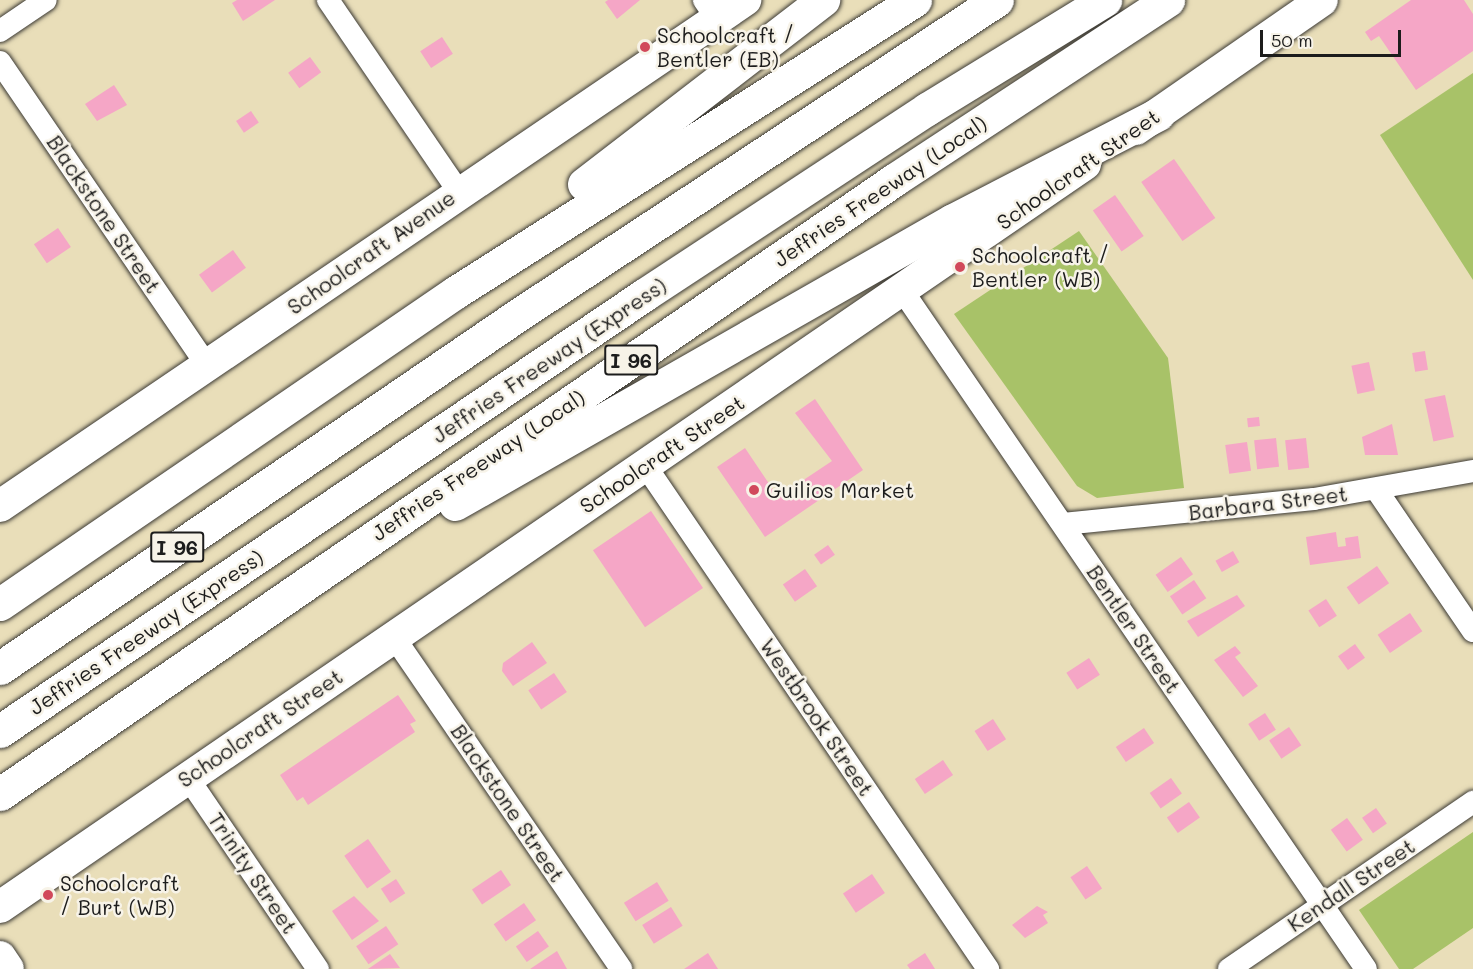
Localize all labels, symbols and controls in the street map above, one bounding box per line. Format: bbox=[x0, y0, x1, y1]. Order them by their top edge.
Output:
scale bar bbox=[1263, 18, 1404, 56]
place label: Schoolcraft / Bentler (EB) bbox=[657, 22, 794, 72]
text: 50 m bbox=[1271, 28, 1313, 52]
marker: Schoolcraft / Bentler (EB) bbox=[638, 40, 652, 54]
street label: Schoolcraft Street bbox=[992, 103, 1164, 235]
street label: Jeffries Freeway (Local) bbox=[769, 110, 991, 272]
street label: Blackstone Street bbox=[42, 130, 166, 298]
street label: Schoolcraft Avenue bbox=[282, 185, 460, 319]
place label: Schoolcraft / Bentler (WB) bbox=[972, 242, 1109, 292]
marker: Schoolcraft / Bentler (WB) bbox=[953, 260, 967, 274]
street label: Jeffries Freeway (Express) bbox=[427, 272, 671, 448]
road number: I 96 bbox=[604, 343, 658, 377]
street label: Jeffries Freeway (Local) bbox=[367, 384, 589, 546]
street label: Schoolcraft Street bbox=[575, 390, 749, 518]
place label: Guilios Market bbox=[766, 477, 914, 503]
street label: Barbara Street bbox=[1187, 481, 1349, 525]
marker: Guilios Market bbox=[747, 483, 761, 497]
road number: I 96 bbox=[150, 530, 204, 564]
street label: Jeffries Freeway (Express) bbox=[24, 544, 268, 720]
street label: Bentler Street bbox=[1082, 560, 1186, 698]
street label: Westbrook Street bbox=[755, 634, 879, 800]
street label: Schoolcraft Street bbox=[173, 664, 347, 792]
street label: Blackstone Street bbox=[446, 719, 570, 887]
street label: Trinity Street bbox=[203, 808, 303, 938]
street label: Kendall Street bbox=[1283, 833, 1419, 937]
place label: Schoolcraft / Burt (WB) bbox=[60, 870, 180, 920]
marker: Schoolcraft / Burt (WB) bbox=[41, 888, 55, 902]

